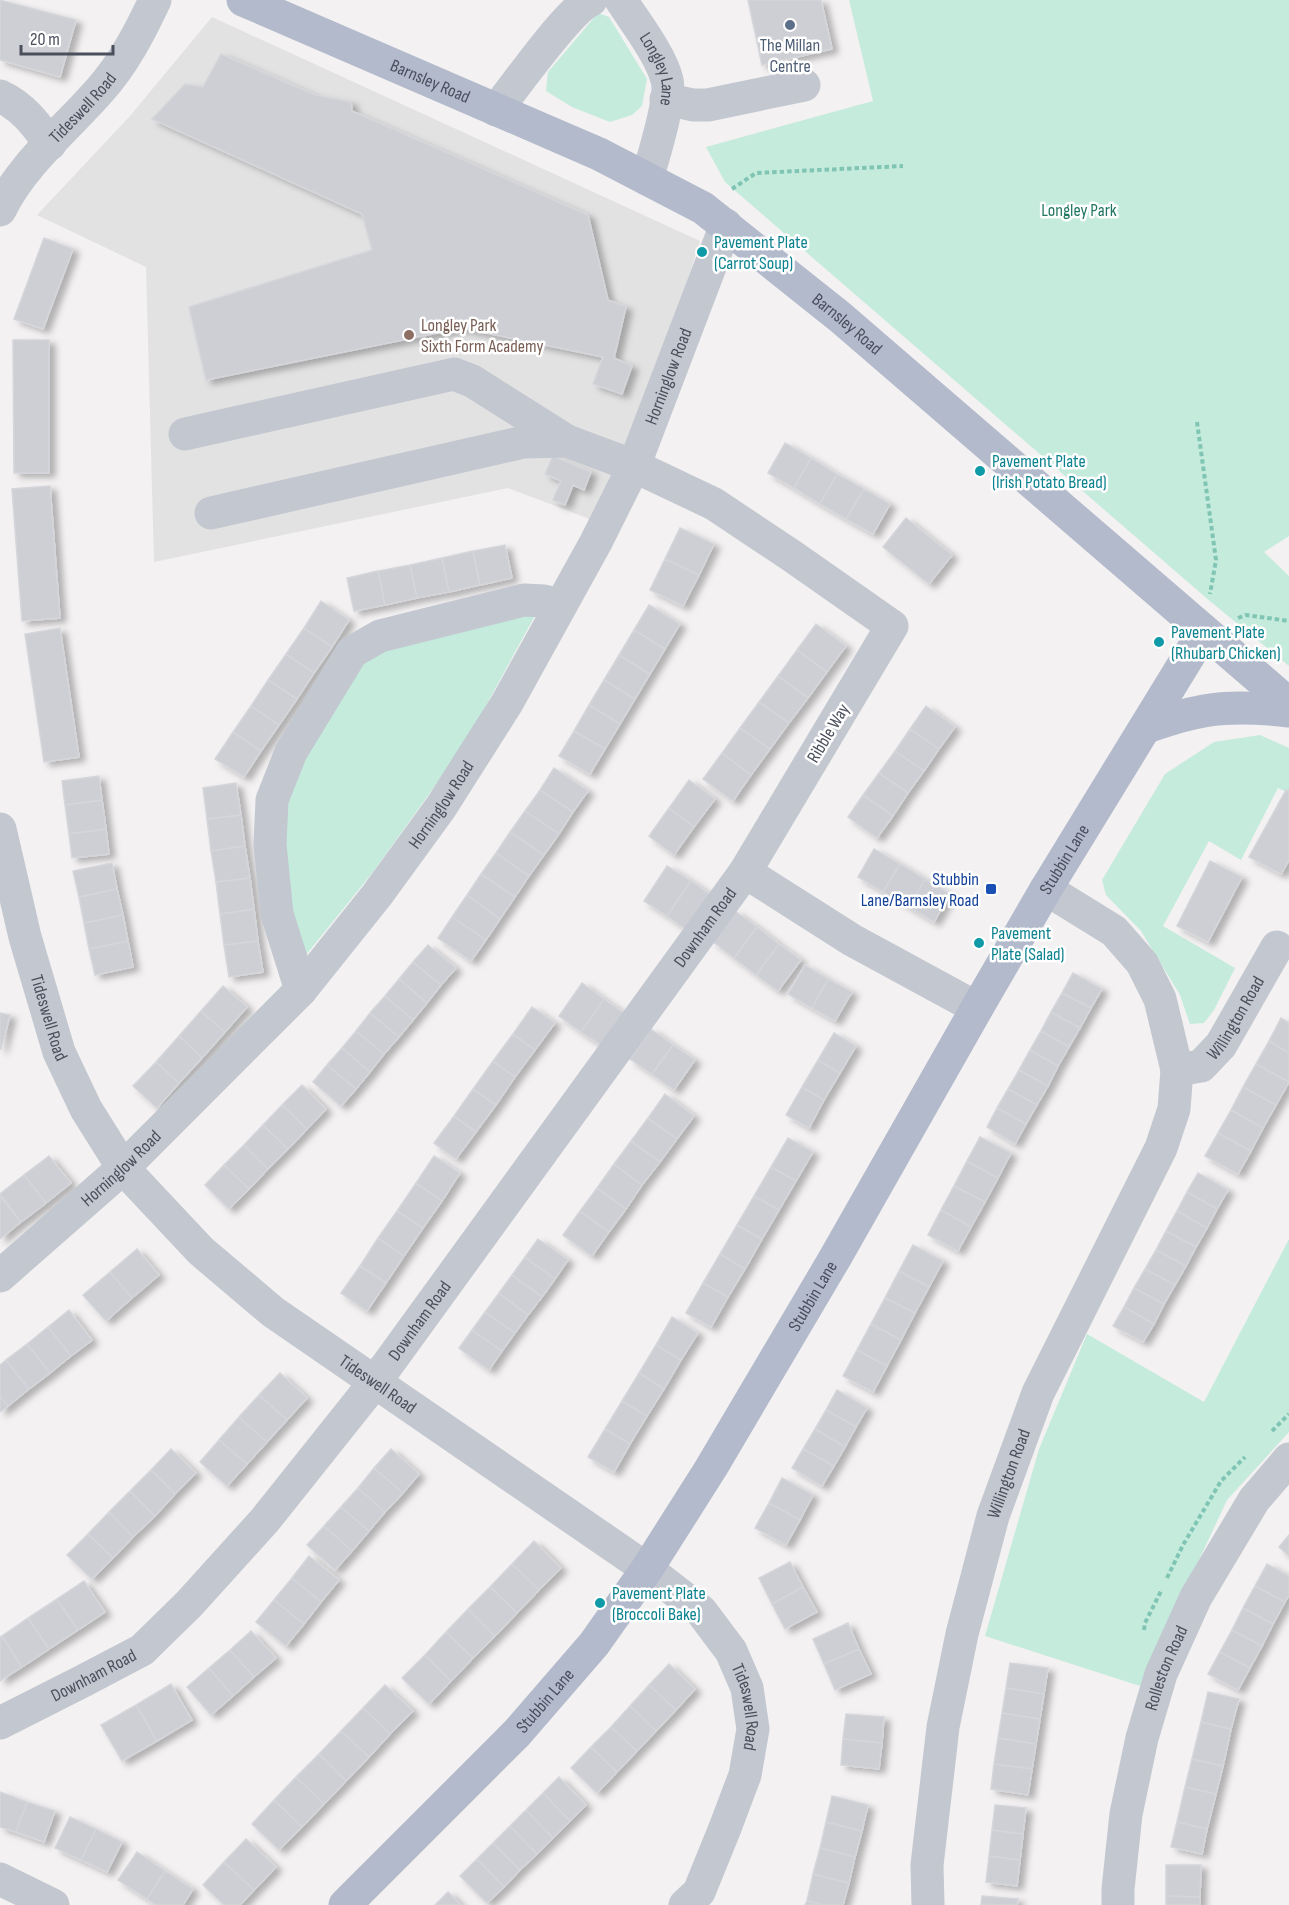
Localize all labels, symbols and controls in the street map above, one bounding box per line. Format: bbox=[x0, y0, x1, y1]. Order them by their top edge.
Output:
scale bar bbox=[21, 18, 112, 56]
marker: The Millan Centre bbox=[783, 18, 797, 32]
text: 20 m bbox=[30, 29, 60, 50]
street label: Longley Lane bbox=[635, 29, 678, 107]
place label: The Millan Centre bbox=[760, 35, 820, 77]
street label: Barnsley Road bbox=[387, 55, 473, 108]
street label: Tideswell Road bbox=[45, 69, 121, 148]
park label: Longley Park bbox=[1041, 200, 1117, 221]
place label: Pavement Plate (Carrot Soup) bbox=[714, 232, 808, 274]
marker: Pavement Plate (Carrot Soup) bbox=[695, 245, 709, 259]
street label: Barnsley Road bbox=[808, 289, 886, 359]
place label: Longley Park Sixth Form Academy bbox=[421, 315, 543, 357]
street label: Horninglow Road bbox=[641, 325, 697, 428]
marker: Longley Park Sixth Form Academy bbox=[402, 328, 416, 342]
place label: Pavement Plate (Irish Potato Bread) bbox=[992, 451, 1107, 493]
marker: Pavement Plate (Irish Potato Bread) bbox=[973, 464, 987, 478]
place label: Pavement Plate (Rhubarb Chicken) bbox=[1171, 622, 1281, 664]
marker: Pavement Plate (Rhubarb Chicken) bbox=[1152, 635, 1166, 649]
street label: Ribble Way bbox=[803, 700, 854, 767]
street label: Horninglow Road bbox=[404, 757, 479, 853]
street label: Stubbin Lane bbox=[1035, 821, 1094, 898]
place label: Stubbin Lane/Barnsley Road bbox=[861, 869, 979, 911]
marker: Stubbin Lane/Barnsley Road bbox=[984, 882, 998, 896]
street label: Downham Road bbox=[669, 884, 741, 971]
place label: Pavement Plate (Salad) bbox=[991, 923, 1065, 965]
marker: Pavement Plate (Salad) bbox=[972, 936, 986, 950]
street label: Tideswell Road bbox=[26, 972, 72, 1065]
street label: Willington Road bbox=[1203, 973, 1269, 1064]
street label: Horninglow Road bbox=[77, 1126, 165, 1211]
street label: Stubbin Lane bbox=[784, 1257, 842, 1335]
street label: Downham Road bbox=[384, 1277, 456, 1365]
street label: Tideswell Road bbox=[335, 1351, 420, 1418]
street label: Willington Road bbox=[983, 1426, 1035, 1521]
place label: Pavement Plate (Broccoli Bake) bbox=[612, 1583, 706, 1625]
marker: Pavement Plate (Broccoli Bake) bbox=[593, 1596, 607, 1610]
street label: Rolleston Road bbox=[1141, 1623, 1192, 1713]
street label: Downham Road bbox=[48, 1645, 140, 1706]
street label: Tideswell Road bbox=[727, 1660, 763, 1752]
street label: Stubbin Lane bbox=[512, 1665, 579, 1737]

